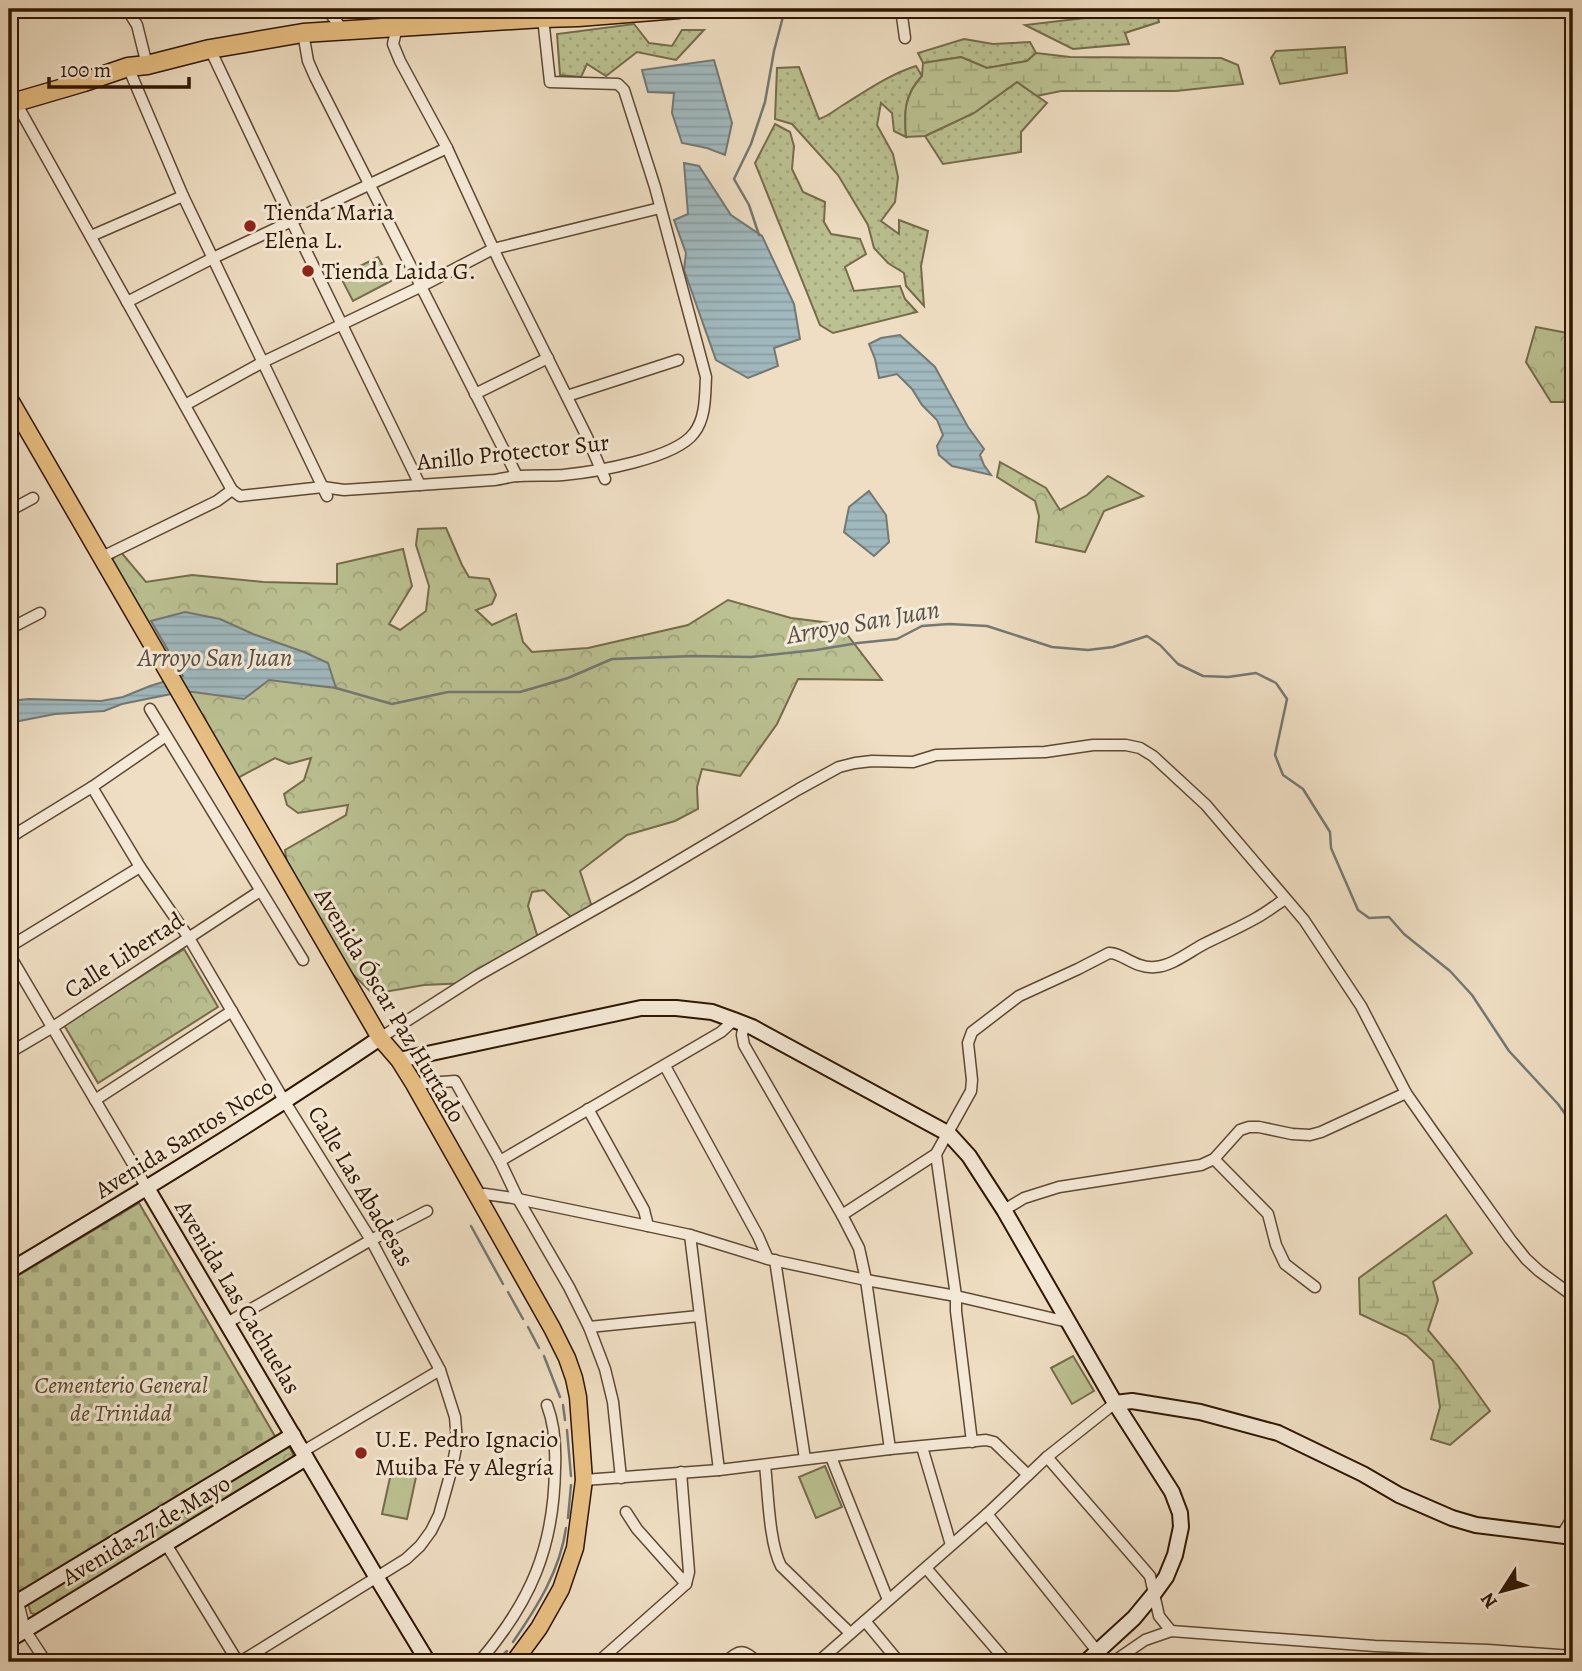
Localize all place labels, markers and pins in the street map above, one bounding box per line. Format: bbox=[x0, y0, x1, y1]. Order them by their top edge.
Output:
place label: Tienda Maria Elena L. bbox=[264, 196, 395, 256]
marker: Tienda Maria Elena L. bbox=[242, 218, 258, 234]
place label: Tienda Laida G. bbox=[322, 255, 476, 287]
marker: Tienda Laida G. bbox=[300, 263, 316, 279]
place label: U.E. Pedro Ignacio Muiba Fe y Alegría bbox=[375, 1423, 558, 1483]
marker: U.E. Pedro Ignacio Muiba Fe y Alegría bbox=[353, 1445, 369, 1461]

